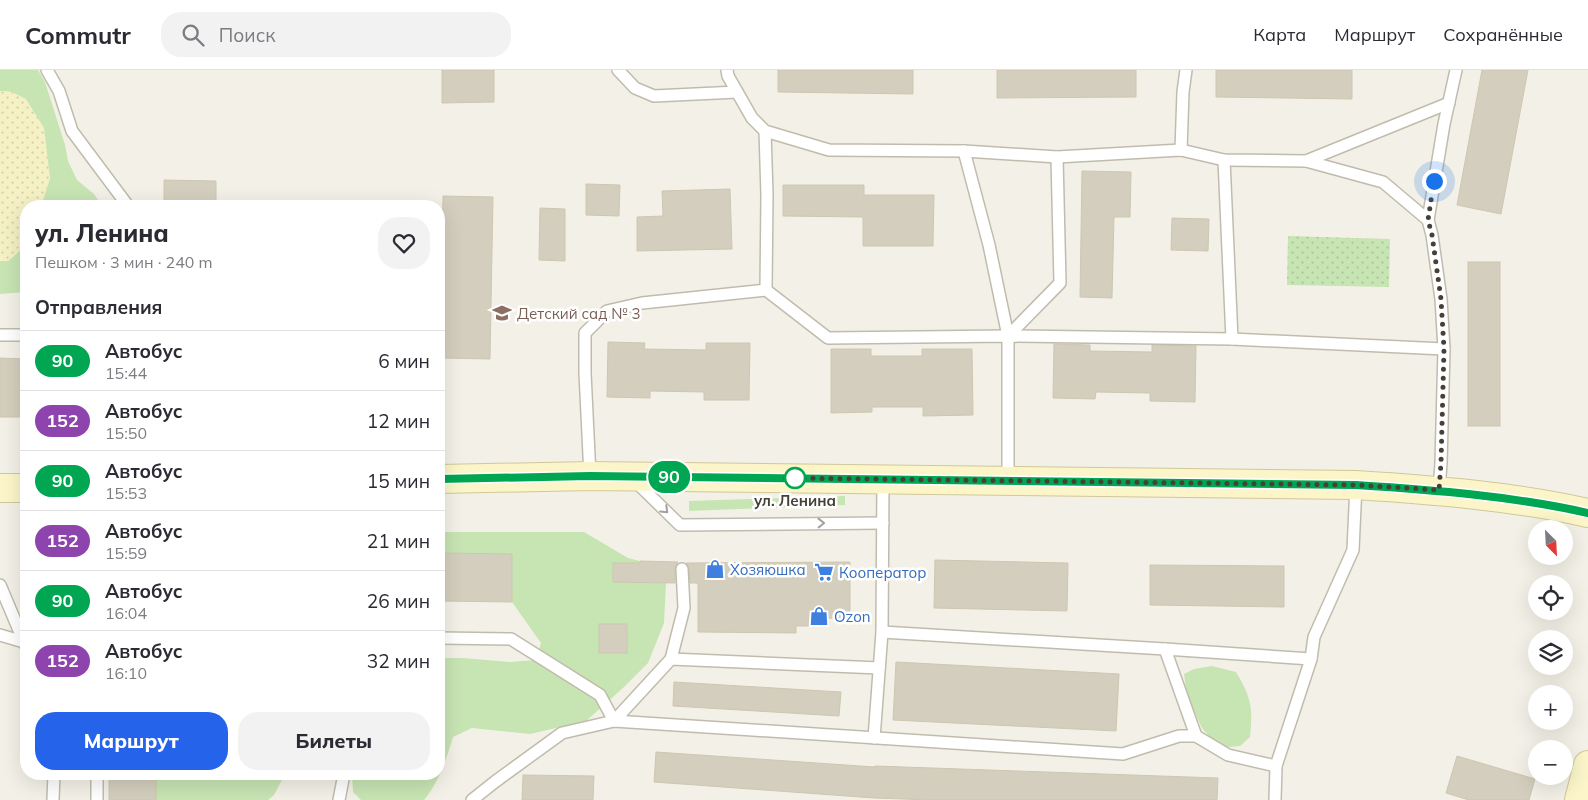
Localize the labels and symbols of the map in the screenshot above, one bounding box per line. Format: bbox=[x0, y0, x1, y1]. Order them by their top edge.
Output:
your location bbox=[1422, 169, 1447, 194]
school or university icon: Детский сад № 3 bbox=[491, 302, 513, 324]
place label: Детский сад № 3 bbox=[517, 304, 641, 323]
line badge: 90 bbox=[646, 461, 692, 493]
marker: ул. Ленина bbox=[784, 467, 806, 489]
place label: ул. Ленина bbox=[754, 491, 836, 510]
one-way arrow bbox=[659, 504, 668, 513]
one-way arrow bbox=[818, 518, 826, 529]
north arrow bbox=[1528, 520, 1572, 565]
shop icon: Хозяюшка bbox=[704, 558, 726, 580]
place label: Хозяюшка bbox=[730, 560, 806, 579]
supermarket icon: Кооператор bbox=[813, 561, 835, 583]
place label: Кооператор bbox=[839, 563, 926, 582]
shop icon: Ozon bbox=[808, 605, 830, 627]
place label: Ozon bbox=[834, 607, 871, 626]

